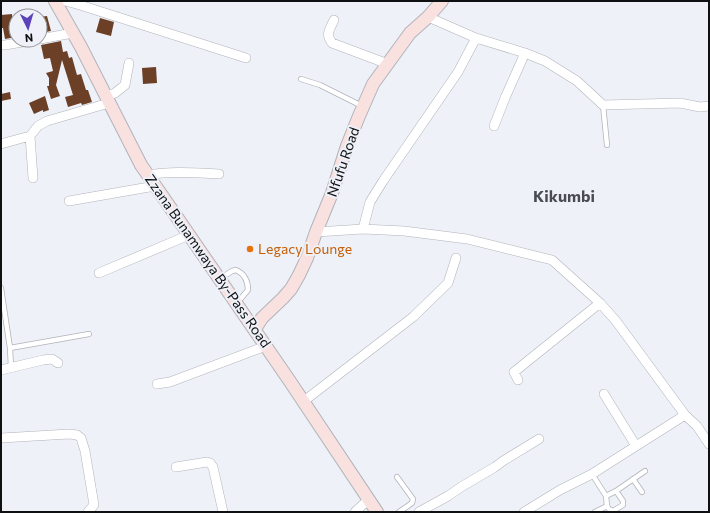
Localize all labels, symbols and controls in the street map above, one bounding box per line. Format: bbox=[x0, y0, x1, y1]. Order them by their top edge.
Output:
north arrow bbox=[8, 8, 48, 48]
text: N bbox=[24, 32, 34, 45]
street label: Nfufu Road bbox=[323, 125, 362, 199]
street label: Zzana Bunamwaya By-Pass Road bbox=[142, 171, 275, 351]
district label: Kikumbi bbox=[533, 186, 595, 205]
place label: Legacy Lounge bbox=[258, 240, 352, 257]
marker: Legacy Lounge bbox=[245, 244, 255, 254]

